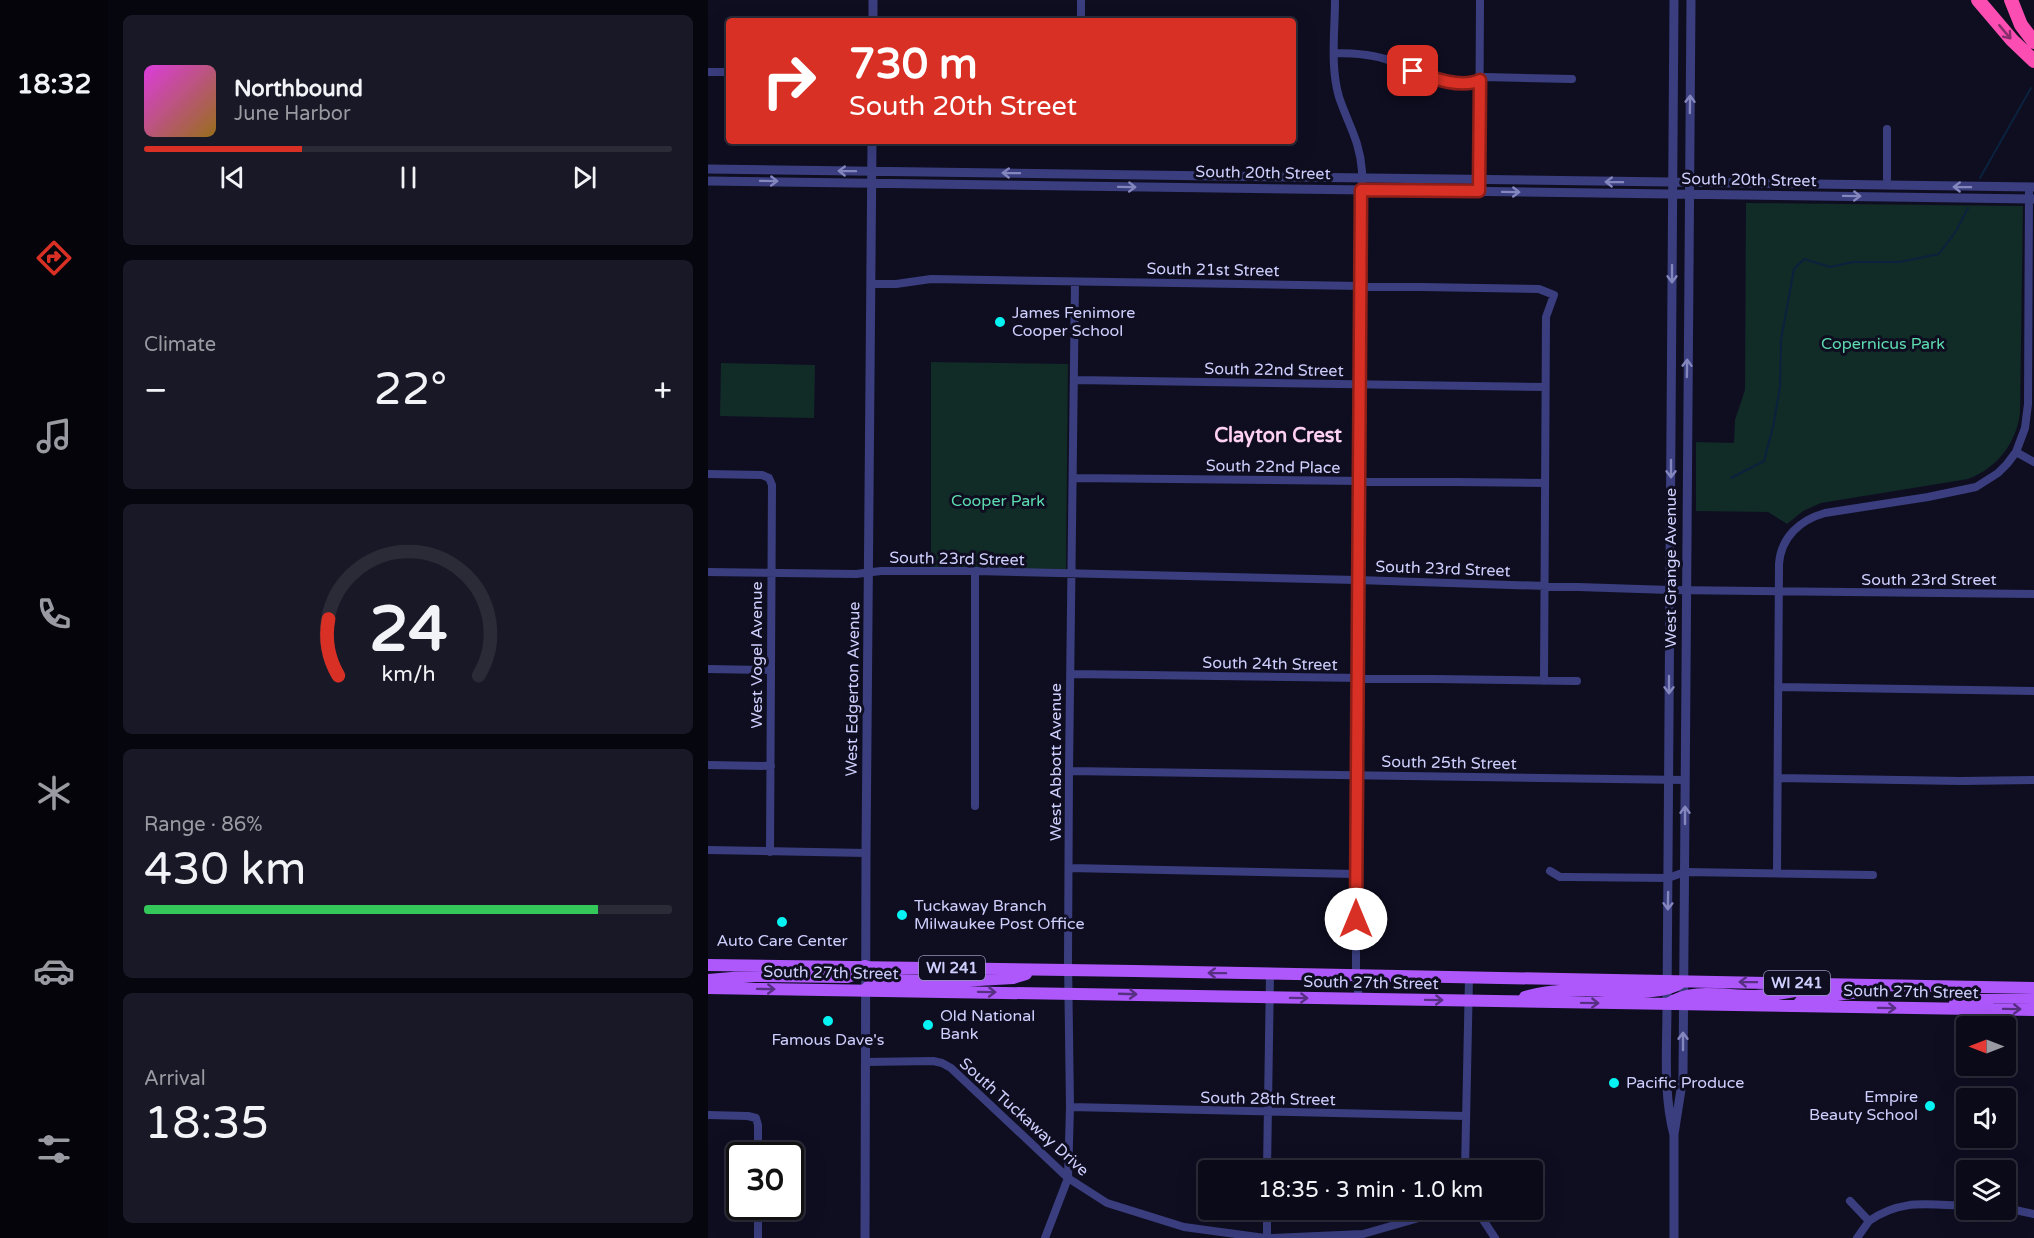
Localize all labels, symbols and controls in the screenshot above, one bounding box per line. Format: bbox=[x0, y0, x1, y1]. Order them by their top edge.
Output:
one-way arrow bbox=[1998, 24, 2012, 39]
text: 730 m bbox=[849, 39, 978, 90]
icon: right bbox=[750, 42, 828, 120]
pin bbox=[1387, 45, 1438, 96]
icon: arrive bbox=[1396, 54, 1429, 87]
text: 18:32 bbox=[17, 68, 91, 101]
text: Northbound bbox=[234, 76, 363, 102]
text: South 20th Street bbox=[849, 90, 1077, 123]
one-way arrow bbox=[1684, 94, 1696, 114]
text: June Harbor bbox=[234, 102, 351, 126]
icon: previous bbox=[216, 161, 249, 194]
icon: pause bbox=[392, 161, 425, 194]
icon: next bbox=[568, 161, 601, 194]
street label: South 20th Street bbox=[1195, 162, 1331, 184]
one-way arrow bbox=[837, 165, 857, 177]
one-way arrow bbox=[1001, 168, 1021, 179]
street label: South 20th Street bbox=[1681, 169, 1817, 191]
one-way arrow bbox=[758, 176, 778, 187]
one-way arrow bbox=[1605, 176, 1625, 188]
one-way arrow bbox=[1117, 181, 1137, 192]
one-way arrow bbox=[1953, 181, 1973, 192]
one-way arrow bbox=[1501, 186, 1521, 198]
one-way arrow bbox=[1842, 191, 1862, 202]
icon: directions bbox=[33, 237, 75, 279]
street label: South 21st Street bbox=[1146, 259, 1280, 281]
one-way arrow bbox=[1666, 263, 1678, 283]
place label: James Fenimore Cooper School bbox=[1012, 303, 1135, 341]
marker: James Fenimore Cooper School bbox=[993, 315, 1007, 329]
text: Climate bbox=[144, 333, 216, 357]
park label: Copernicus Park bbox=[1821, 334, 1945, 354]
one-way arrow bbox=[1681, 358, 1693, 378]
street label: South 22nd Street bbox=[1204, 359, 1344, 381]
text: 22° bbox=[374, 363, 447, 417]
text: − bbox=[144, 371, 168, 410]
text: + bbox=[653, 371, 672, 410]
icon: music bbox=[33, 415, 75, 457]
district label: Clayton Crest bbox=[1214, 424, 1342, 448]
street label: South 22nd Place bbox=[1206, 456, 1340, 478]
one-way arrow bbox=[1665, 458, 1677, 478]
street label: West Grange Avenue bbox=[1661, 488, 1681, 648]
park label: Cooper Park bbox=[951, 491, 1045, 511]
street label: South 23rd Street bbox=[889, 548, 1025, 570]
street label: South 23rd Street bbox=[1375, 557, 1511, 581]
street label: South 23rd Street bbox=[1861, 570, 1997, 590]
street label: West Vogel Avenue bbox=[747, 582, 767, 728]
icon: phone bbox=[33, 593, 75, 635]
text: 24 bbox=[369, 593, 447, 668]
street label: West Edgerton Avenue bbox=[841, 602, 865, 776]
street label: South 24th Street bbox=[1202, 653, 1338, 675]
text: km/h bbox=[381, 661, 435, 687]
one-way arrow bbox=[1663, 674, 1675, 694]
street label: West Abbott Avenue bbox=[1046, 683, 1066, 841]
street label: South 25th Street bbox=[1381, 752, 1517, 774]
icon: climate bbox=[33, 772, 75, 814]
one-way arrow bbox=[1679, 805, 1691, 825]
text: Range · 86% bbox=[144, 813, 263, 837]
text: 430 km bbox=[144, 843, 306, 897]
position arrow bbox=[1324, 887, 1388, 951]
one-way arrow bbox=[1662, 890, 1674, 910]
place label: Tuckaway Branch Milwaukee Post Office bbox=[914, 896, 1085, 934]
marker: Tuckaway Branch Milwaukee Post Office bbox=[895, 908, 909, 922]
marker: Auto Care Center bbox=[775, 915, 789, 929]
place label: Auto Care Center bbox=[716, 931, 848, 951]
icon: car bbox=[33, 950, 75, 992]
road number: WI 241 bbox=[919, 956, 985, 980]
street label: South 27th Street bbox=[763, 962, 899, 984]
one-way arrow bbox=[1208, 967, 1228, 978]
road number: WI 241 bbox=[1764, 971, 1830, 995]
street label: South 27th Street bbox=[1303, 972, 1439, 994]
one-way arrow bbox=[1738, 976, 1758, 988]
street label: South 27th Street bbox=[1843, 981, 1979, 1003]
one-way arrow bbox=[756, 983, 776, 995]
one-way arrow bbox=[976, 986, 996, 998]
one-way arrow bbox=[1118, 989, 1138, 1000]
one-way arrow bbox=[1288, 992, 1308, 1004]
one-way arrow bbox=[1424, 994, 1444, 1006]
one-way arrow bbox=[1579, 997, 1599, 1009]
one-way arrow bbox=[1877, 1002, 1897, 1014]
one-way arrow bbox=[2001, 1004, 2021, 1015]
place label: Old National Bank bbox=[940, 1006, 1035, 1044]
marker: Famous Dave's bbox=[821, 1014, 835, 1028]
north arrow bbox=[1956, 1016, 2016, 1076]
map controls bbox=[1956, 1016, 2016, 1220]
marker: Old National Bank bbox=[921, 1018, 935, 1032]
place label: Famous Dave's bbox=[772, 1030, 884, 1050]
one-way arrow bbox=[1677, 1031, 1689, 1051]
street label: South Tuckaway Drive bbox=[955, 1054, 1093, 1180]
text: Arrival bbox=[144, 1067, 206, 1091]
place label: Pacific Produce bbox=[1626, 1073, 1744, 1093]
marker: Pacific Produce bbox=[1607, 1076, 1621, 1090]
place label: Empire Beauty School bbox=[1809, 1087, 1918, 1125]
street label: South 28th Street bbox=[1200, 1088, 1336, 1110]
button: sound bbox=[1956, 1088, 2016, 1148]
text: 18:35 bbox=[144, 1097, 269, 1151]
marker: Empire Beauty School bbox=[1923, 1099, 1937, 1113]
icon: filters bbox=[33, 1128, 75, 1170]
speed limit sign: 30 bbox=[726, 1142, 804, 1220]
button: layers bbox=[1956, 1160, 2016, 1220]
text: 18:35 · 3 min · 1.0 km bbox=[1258, 1177, 1483, 1203]

